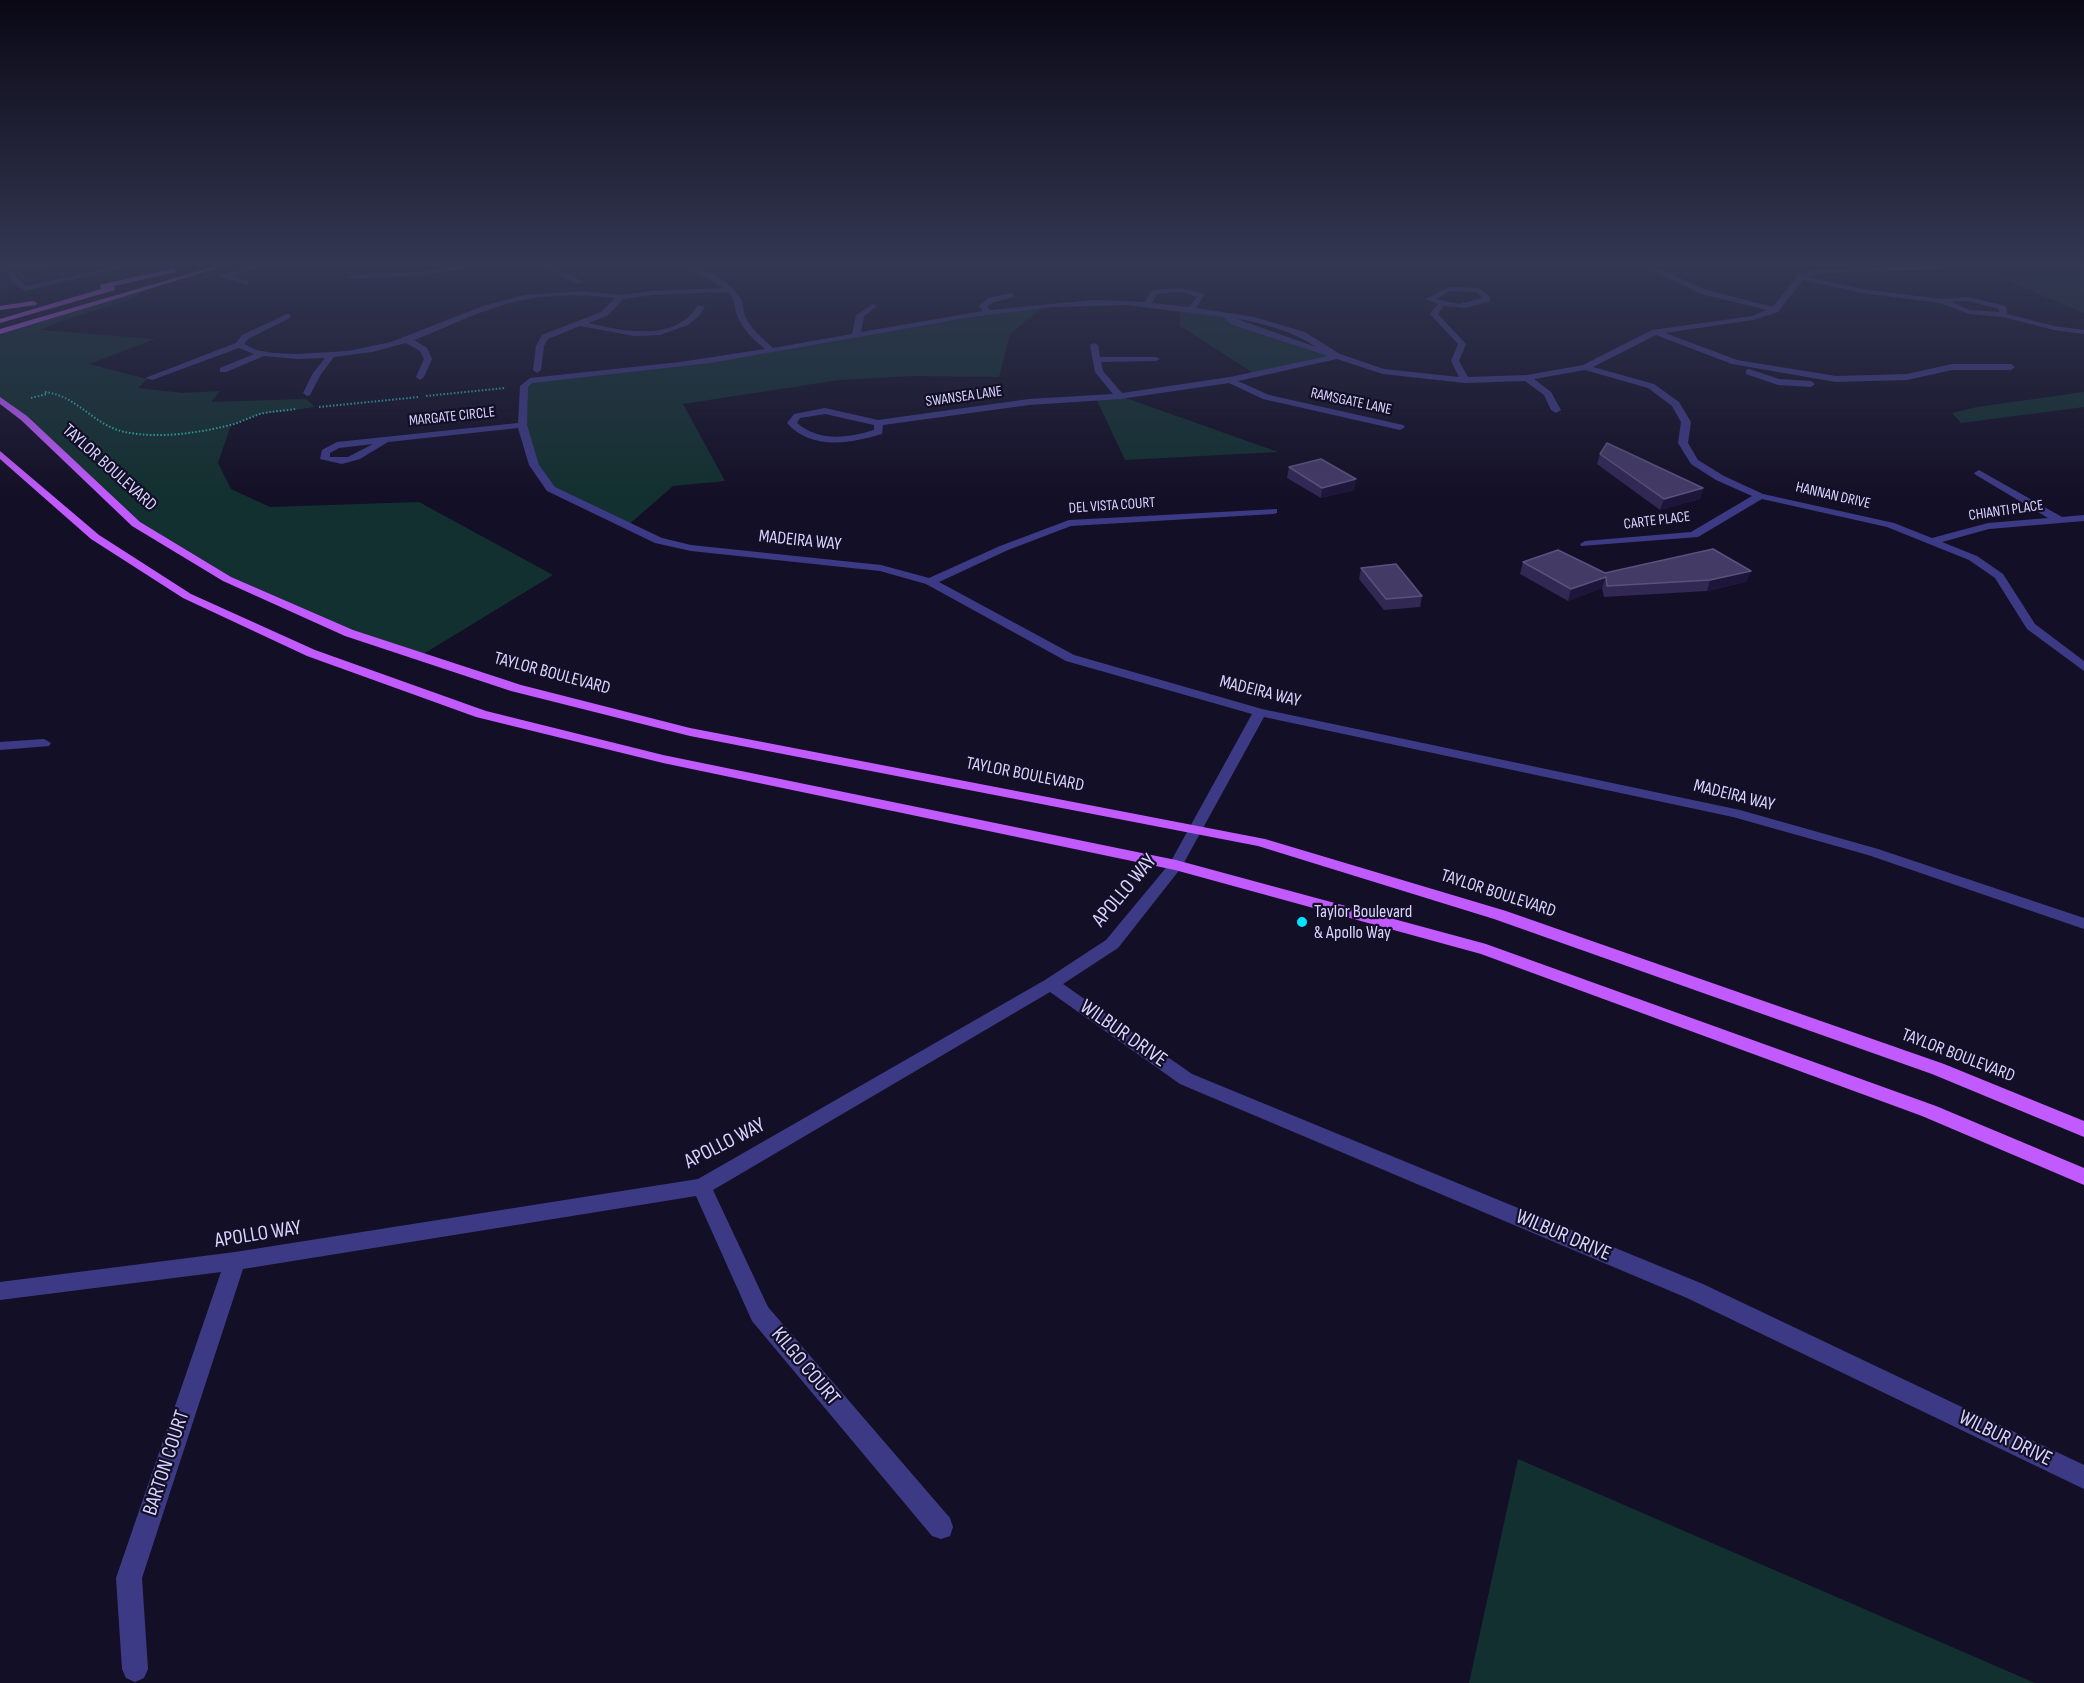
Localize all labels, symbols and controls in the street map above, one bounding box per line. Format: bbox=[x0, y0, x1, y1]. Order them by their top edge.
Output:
street label: SWANSEA LANE bbox=[925, 383, 1003, 411]
street label: RAMSGATE LANE bbox=[1309, 385, 1393, 419]
street label: MARGATE CIRCLE bbox=[408, 404, 496, 430]
street label: TAYLOR BOULEVARD bbox=[57, 420, 161, 516]
street label: HANNAN DRIVE bbox=[1794, 479, 1872, 513]
street label: DEL VISTA COURT bbox=[1068, 494, 1156, 518]
street label: CHIANTI PLACE bbox=[1967, 497, 2045, 525]
street label: CARTE PLACE bbox=[1623, 508, 1691, 534]
street label: MADEIRA WAY bbox=[758, 526, 842, 556]
street label: TAYLOR BOULEVARD bbox=[491, 648, 613, 700]
street label: MADEIRA WAY bbox=[1217, 672, 1303, 712]
street label: TAYLOR BOULEVARD bbox=[964, 753, 1086, 797]
street label: MADEIRA WAY bbox=[1691, 776, 1777, 816]
street label: APOLLO WAY bbox=[1087, 850, 1163, 932]
street label: TAYLOR BOULEVARD bbox=[1438, 865, 1558, 923]
place label: Taylor Boulevard & Apollo Way bbox=[1314, 901, 1412, 944]
marker: Taylor Boulevard & Apollo Way bbox=[1295, 915, 1309, 929]
street label: WILBUR DRIVE bbox=[1074, 995, 1172, 1073]
street label: TAYLOR BOULEVARD bbox=[1898, 1024, 2018, 1088]
street label: APOLLO WAY bbox=[680, 1113, 770, 1175]
street label: WILBUR DRIVE bbox=[1512, 1205, 1614, 1267]
street label: APOLLO WAY bbox=[213, 1216, 303, 1254]
street label: KILGO COURT bbox=[765, 1323, 845, 1411]
street label: WILBUR DRIVE bbox=[1954, 1406, 2056, 1472]
street label: BARTON COURT bbox=[138, 1407, 196, 1519]

